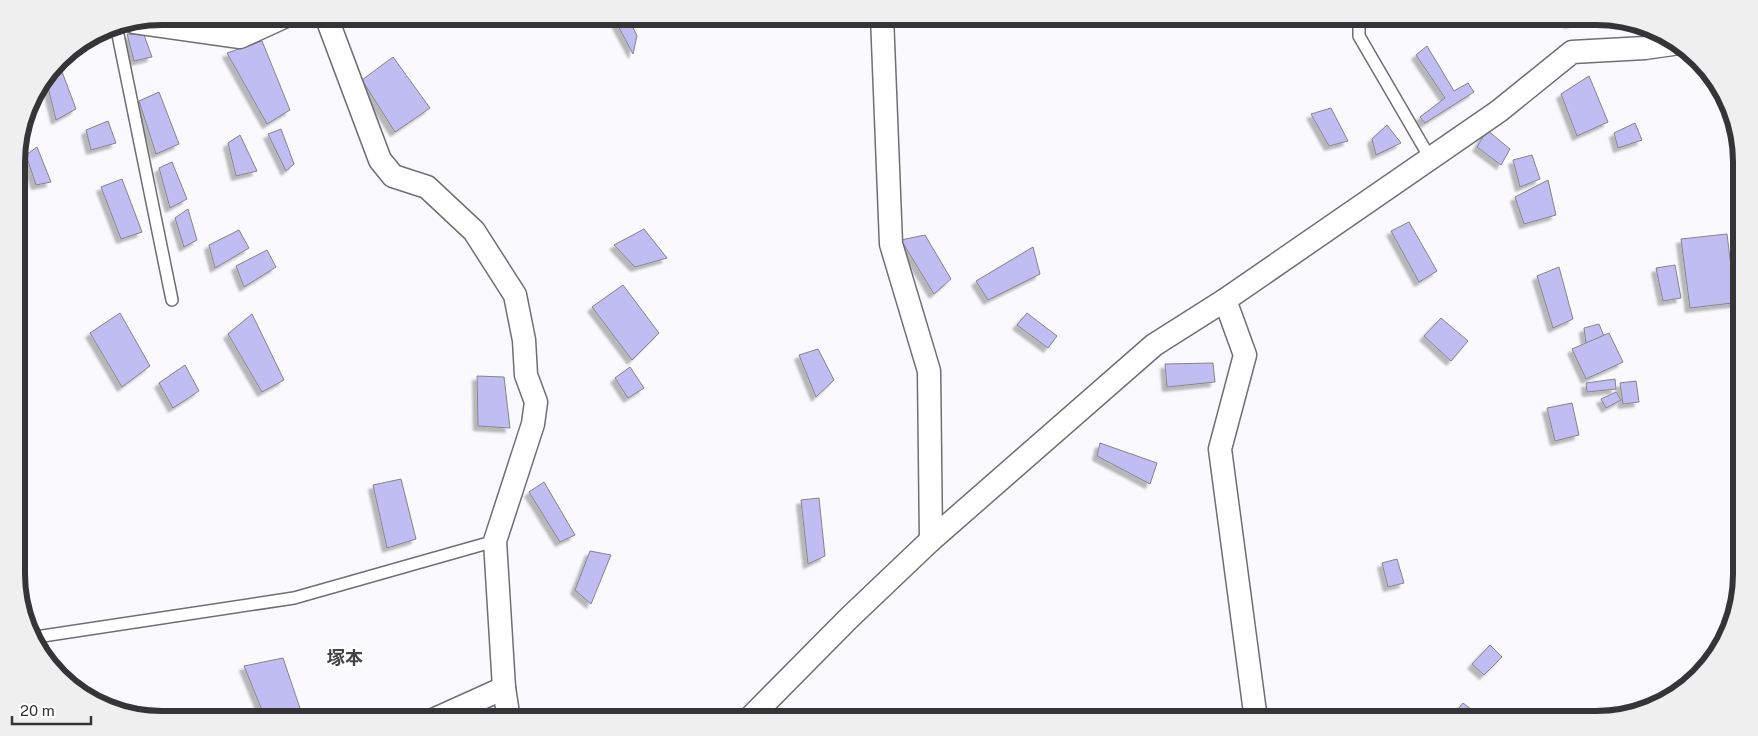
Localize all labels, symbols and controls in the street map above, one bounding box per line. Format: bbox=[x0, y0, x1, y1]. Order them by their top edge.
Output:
district label: 塚本 bbox=[327, 647, 363, 668]
scale bar bbox=[12, 694, 91, 726]
text: 20 m bbox=[20, 702, 55, 719]

